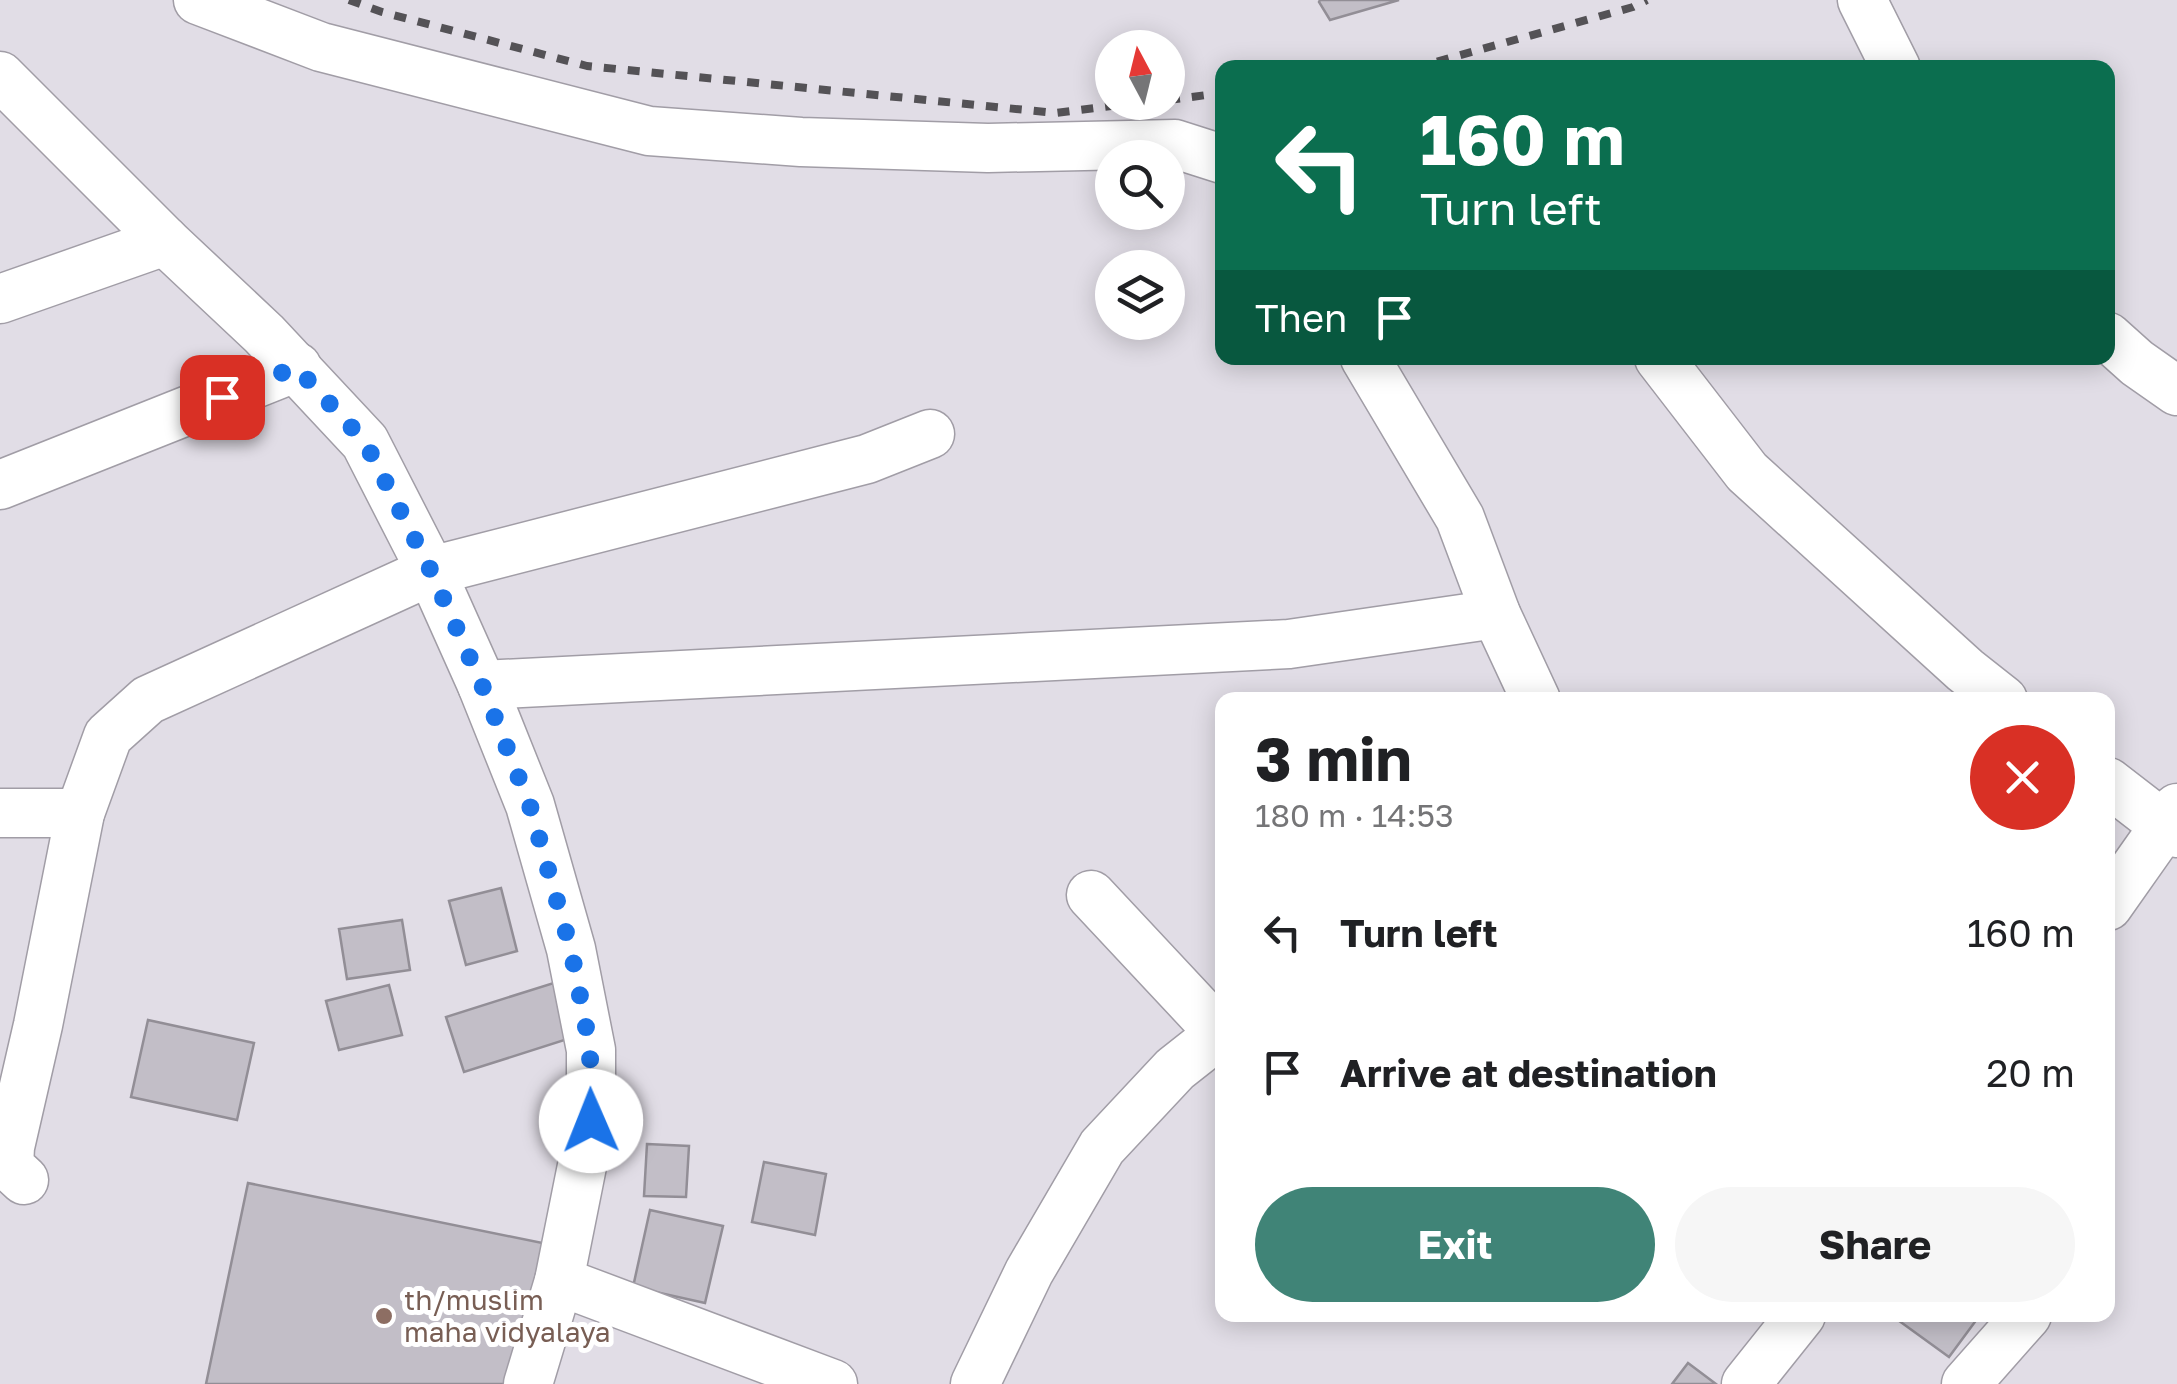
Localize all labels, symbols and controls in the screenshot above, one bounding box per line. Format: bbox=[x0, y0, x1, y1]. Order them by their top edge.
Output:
north arrow bbox=[1095, 30, 1185, 120]
map controls bbox=[1095, 30, 1185, 340]
text: 160 m bbox=[1420, 96, 1625, 180]
icon: left bbox=[1255, 100, 1385, 230]
button: search bbox=[1095, 140, 1185, 230]
text: Turn left bbox=[1420, 181, 1602, 235]
button: layers bbox=[1095, 250, 1185, 340]
icon: arrive bbox=[1367, 290, 1422, 345]
text: Then bbox=[1255, 295, 1347, 340]
pin bbox=[180, 355, 265, 440]
icon: arrive bbox=[195, 370, 250, 425]
text: 3 min bbox=[1255, 722, 1412, 794]
button: close bbox=[1970, 725, 2075, 830]
text: 180 m · 14:53 bbox=[1255, 796, 1454, 834]
icon: left bbox=[1255, 905, 1310, 960]
text: Turn left bbox=[1340, 910, 1498, 955]
text: 160 m bbox=[1967, 910, 2075, 955]
icon: arrive bbox=[1255, 1045, 1310, 1100]
text: Arrive at destination bbox=[1340, 1050, 1717, 1095]
text: 20 m bbox=[1986, 1050, 2075, 1095]
position arrow bbox=[539, 1069, 643, 1173]
button: Exit bbox=[1255, 1187, 1655, 1302]
button: Share bbox=[1675, 1187, 2075, 1302]
place label: th/muslim maha vidyalaya bbox=[404, 1283, 611, 1348]
marker: th/muslim maha vidyalaya bbox=[373, 1305, 395, 1327]

